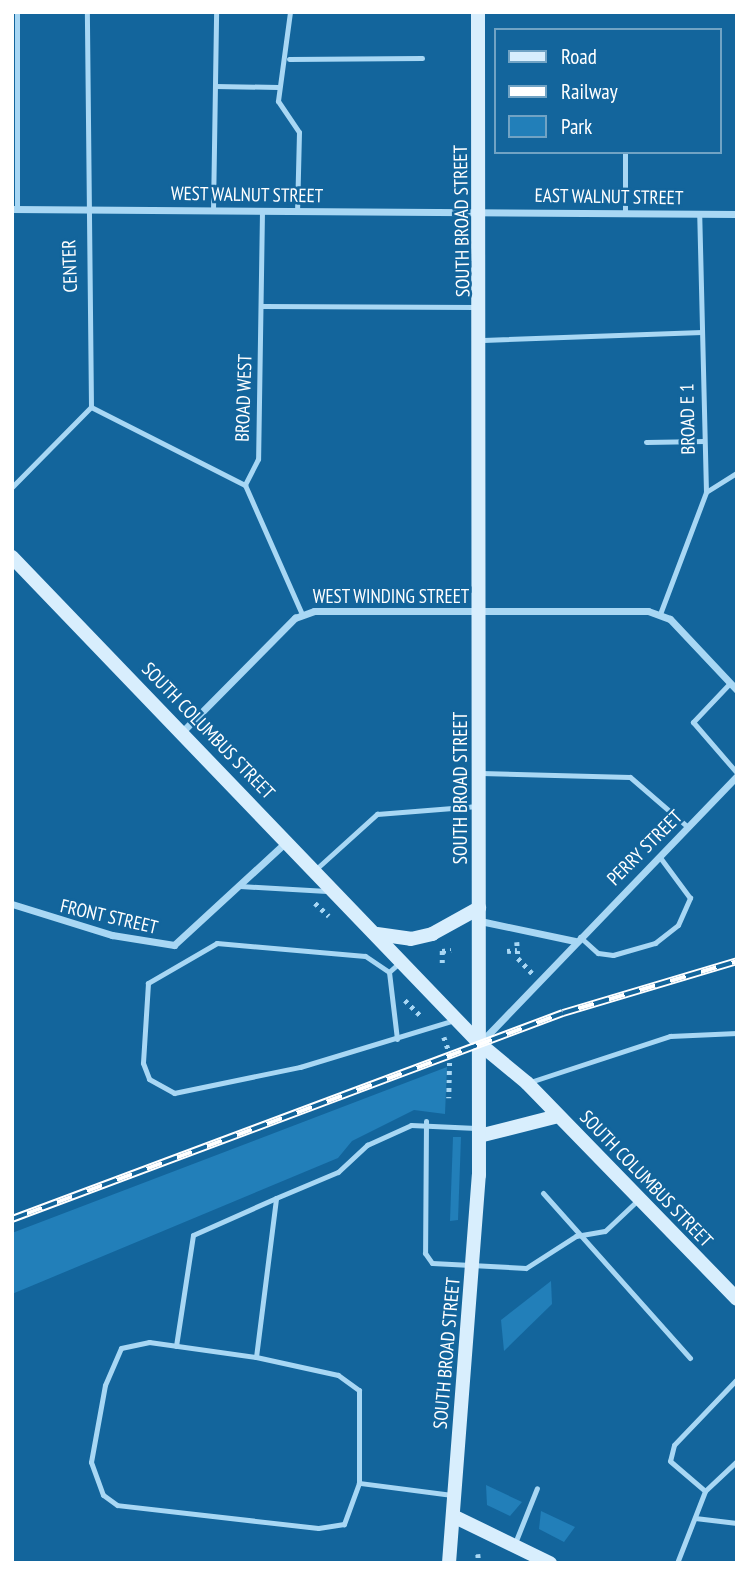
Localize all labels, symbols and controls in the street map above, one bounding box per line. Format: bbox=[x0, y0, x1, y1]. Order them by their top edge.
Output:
legend bbox=[494, 28, 721, 154]
text: Road bbox=[561, 43, 597, 70]
text: Railway bbox=[561, 78, 618, 105]
text: Park bbox=[561, 113, 592, 140]
street label: SOUTH BROAD STREET bbox=[449, 145, 475, 297]
street label: WEST WALNUT STREET bbox=[170, 182, 324, 208]
street label: EAST WALNUT STREET bbox=[534, 184, 684, 210]
street label: CENTER bbox=[58, 239, 82, 293]
street label: BROAD WEST bbox=[231, 354, 257, 442]
street label: BROAD E 1 bbox=[676, 383, 700, 455]
street label: WEST WINDING STREET bbox=[312, 586, 470, 608]
street label: SOUTH COLUMBUS STREET bbox=[137, 658, 279, 804]
street label: SOUTH BROAD STREET bbox=[450, 712, 472, 864]
street label: PERRY STREET bbox=[603, 806, 687, 890]
street label: FRONT STREET bbox=[58, 895, 160, 939]
street label: SOUTH COLUMBUS STREET bbox=[575, 1106, 717, 1252]
street label: SOUTH BROAD STREET bbox=[429, 1276, 465, 1430]

